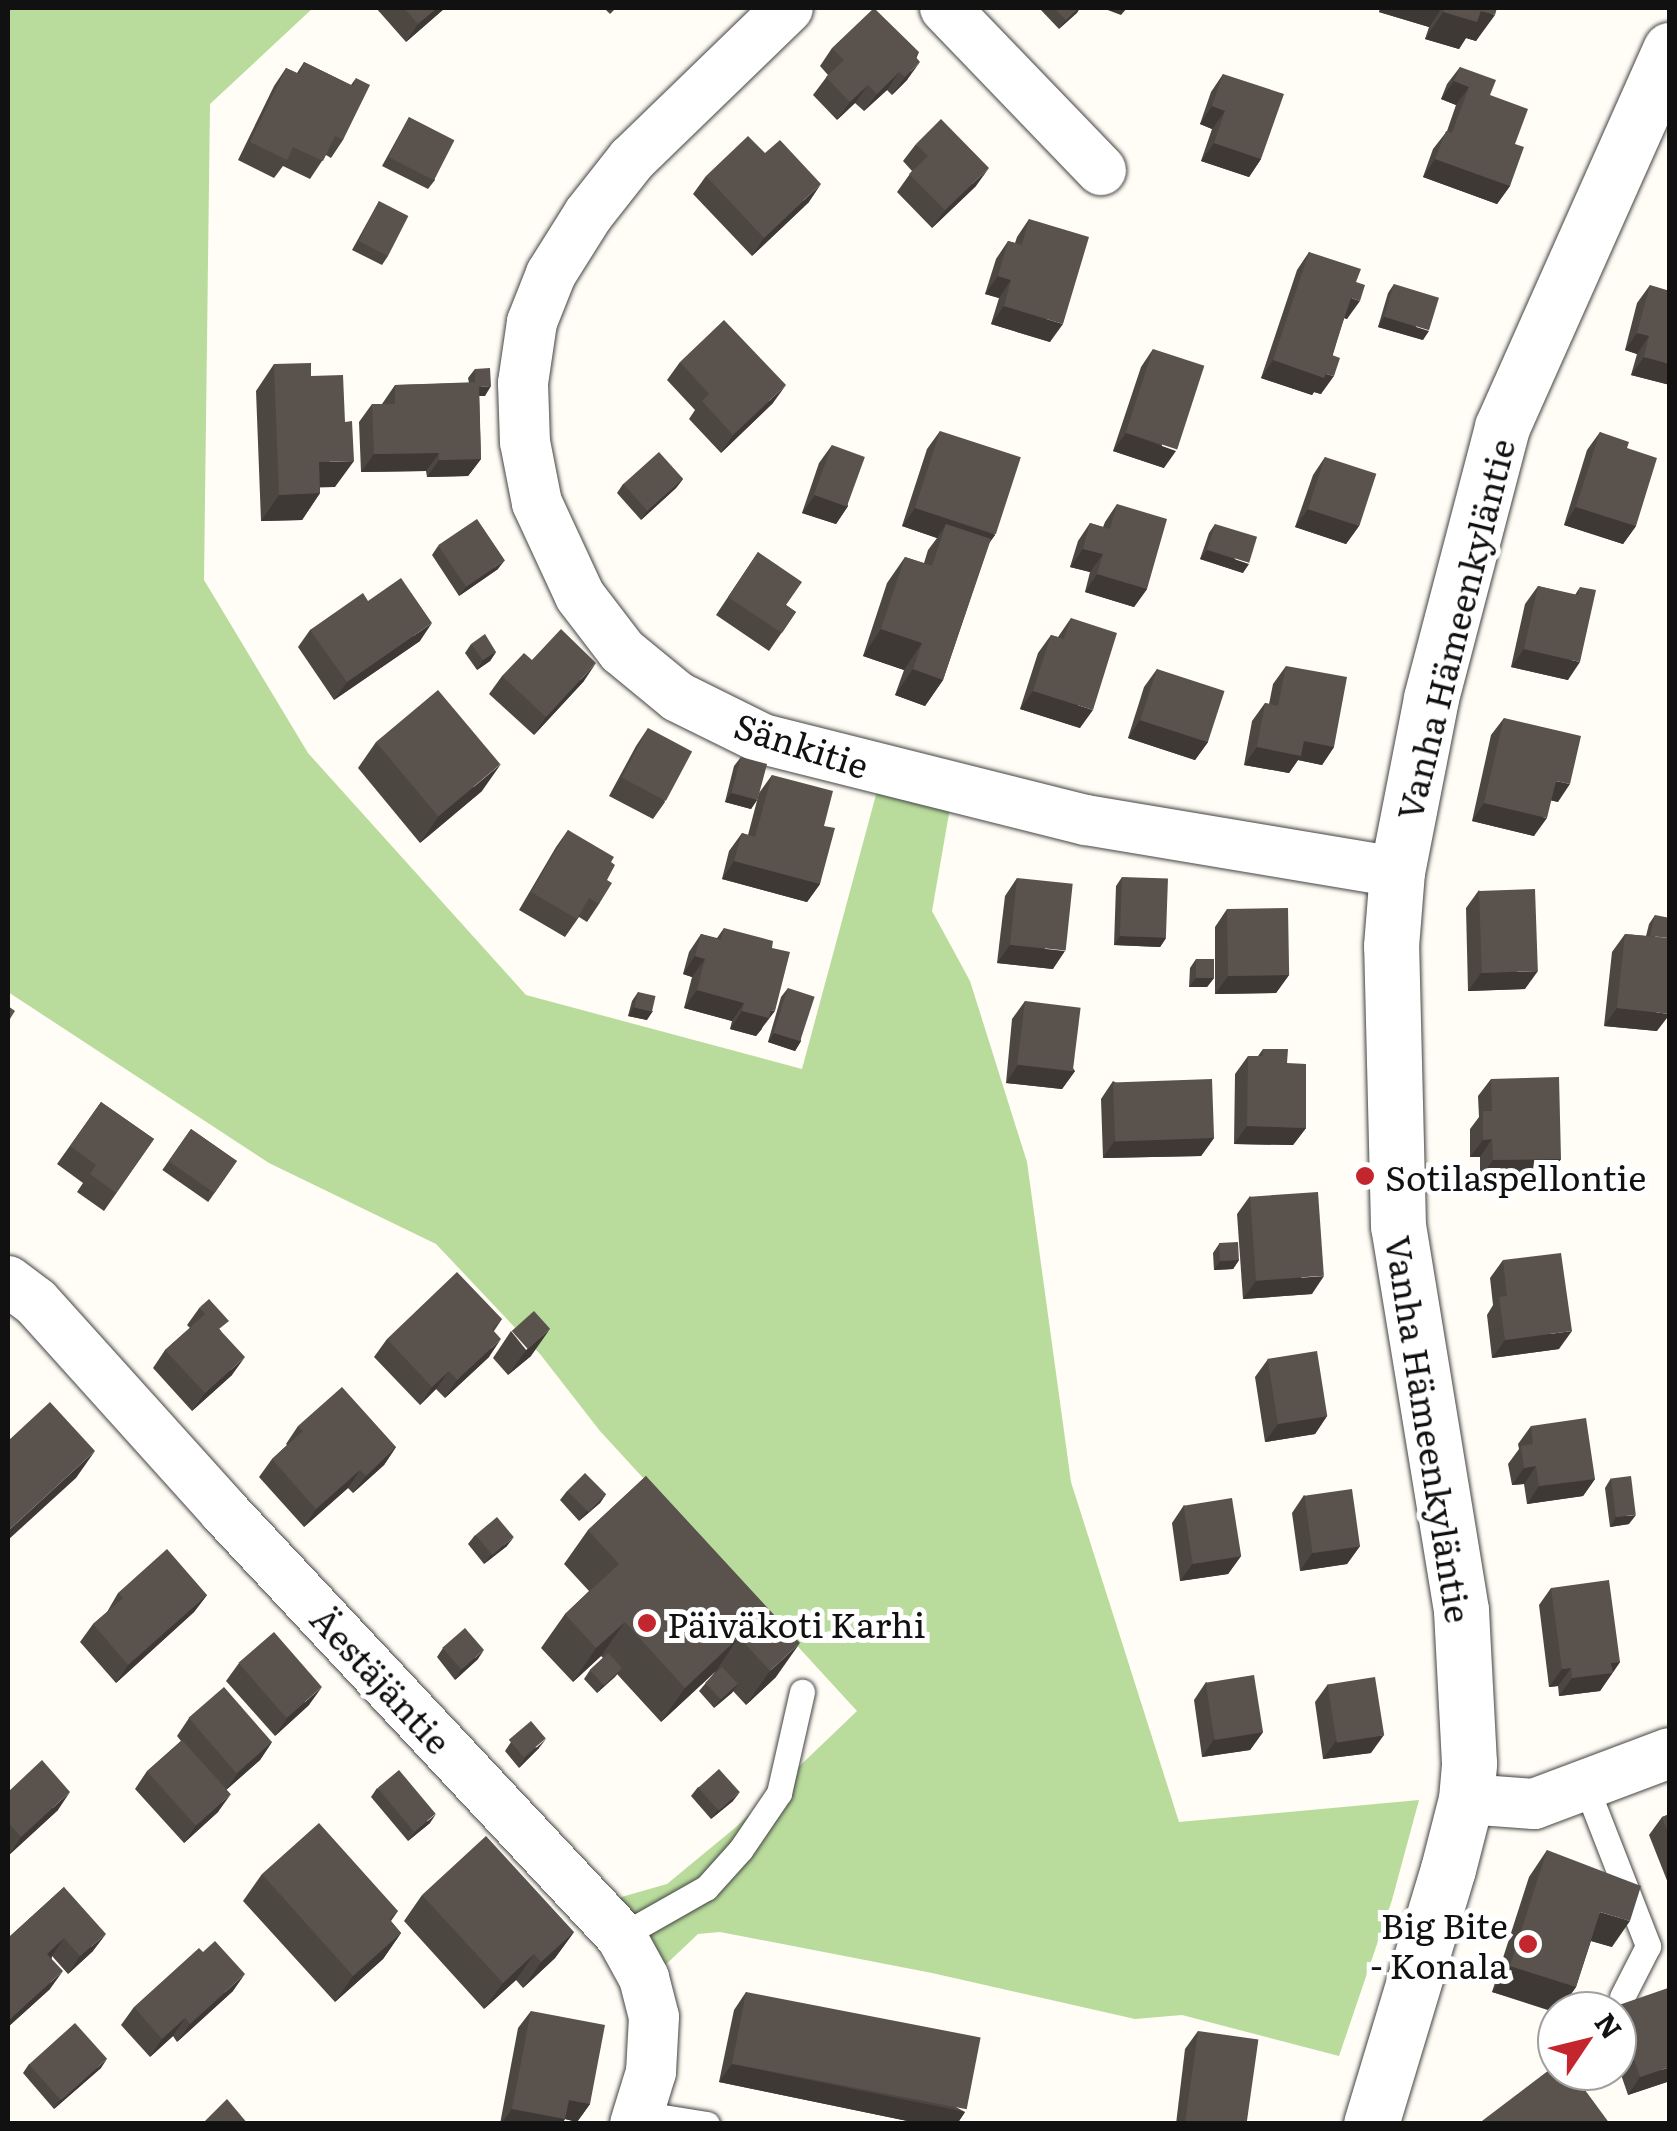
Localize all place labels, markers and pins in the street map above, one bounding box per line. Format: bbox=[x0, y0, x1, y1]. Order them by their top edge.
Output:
place label: Sotilaspellontie bbox=[1385, 1155, 1646, 1197]
marker: Sotilaspellontie bbox=[1354, 1165, 1376, 1187]
place label: Päiväkoti Karhi bbox=[667, 1602, 925, 1644]
marker: Päiväkoti Karhi bbox=[636, 1612, 658, 1634]
place label: Big Bite - Konala bbox=[1370, 1903, 1508, 1985]
marker: Big Bite - Konala bbox=[1517, 1933, 1539, 1955]

